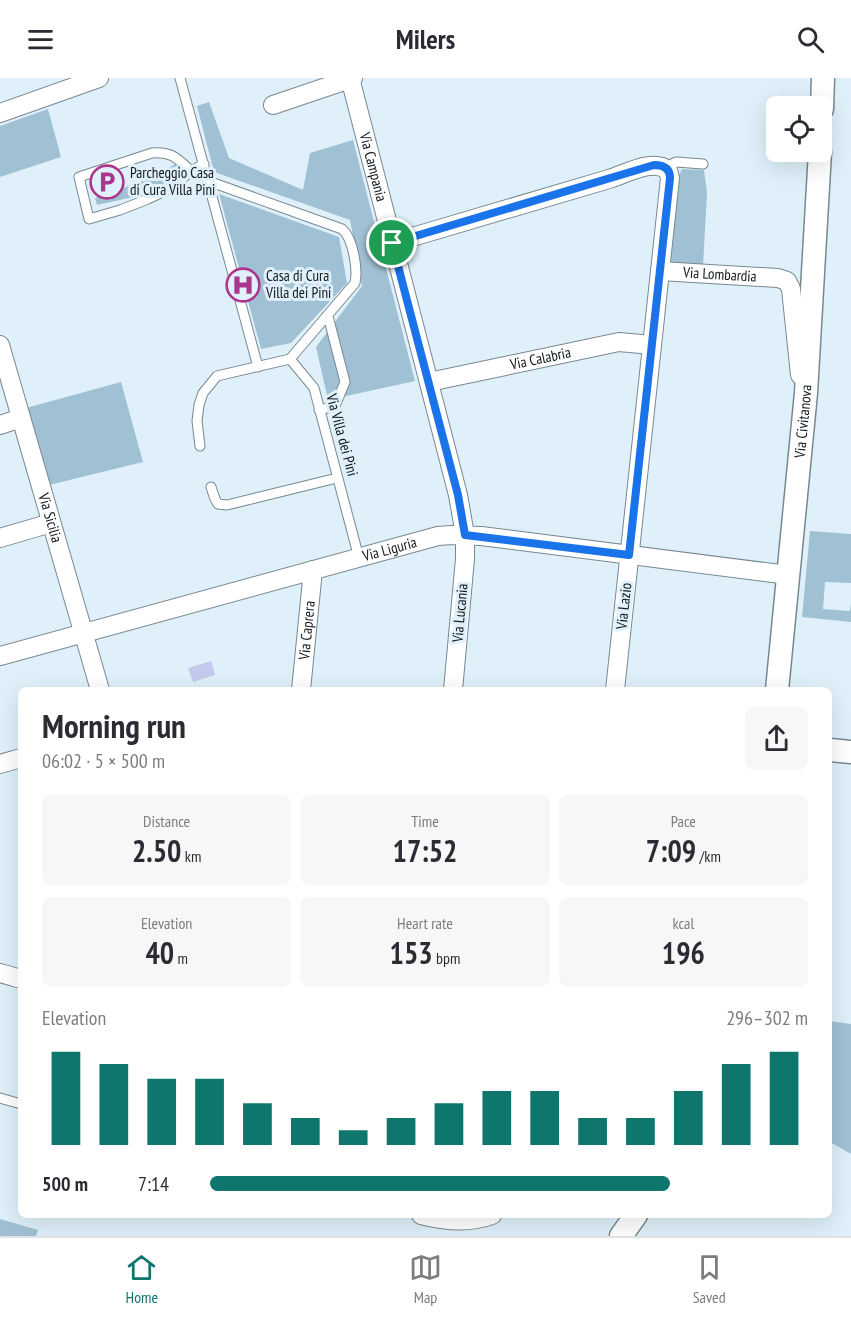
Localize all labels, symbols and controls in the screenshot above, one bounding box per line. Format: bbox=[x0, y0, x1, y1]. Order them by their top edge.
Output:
text: Milers bbox=[396, 22, 455, 56]
icon: menu bbox=[24, 23, 57, 56]
icon: search bbox=[794, 23, 827, 56]
map controls bbox=[766, 96, 832, 162]
button: locate bbox=[766, 96, 832, 162]
street label: Via Campania bbox=[355, 130, 392, 203]
place label: Parcheggio Casa di Cura Villa Pini bbox=[130, 163, 215, 199]
parking icon: Parcheggio Casa di Cura Villa Pini bbox=[89, 164, 125, 200]
pin bbox=[366, 217, 417, 268]
icon: arrive bbox=[375, 226, 408, 259]
street label: Via Lombardia bbox=[682, 262, 757, 286]
place label: Casa di Cura Villa dei Pini bbox=[265, 266, 331, 302]
hospital icon: Casa di Cura Villa dei Pini bbox=[225, 267, 261, 303]
street label: Via Calabria bbox=[507, 342, 573, 374]
street label: Via Civitanova bbox=[790, 384, 815, 460]
street label: Via Villa dei Pini bbox=[322, 391, 363, 478]
street label: Via Sicilia bbox=[34, 490, 67, 545]
street label: Via Liguria bbox=[359, 532, 419, 566]
street label: Via Lazio bbox=[612, 582, 635, 631]
street label: Via Lucania bbox=[447, 583, 472, 644]
street label: Via Caprera bbox=[294, 600, 319, 662]
text: Morning run bbox=[42, 704, 186, 747]
button: share bbox=[745, 707, 808, 770]
text: 06:02 · 5 × 500 m bbox=[42, 748, 165, 774]
text: Distance bbox=[143, 811, 190, 831]
text: Time bbox=[411, 811, 439, 831]
text: Pace bbox=[671, 811, 696, 831]
text: 2.50 bbox=[132, 831, 181, 870]
text: 17:52 bbox=[393, 831, 457, 870]
text: 7:09 bbox=[646, 831, 696, 870]
text: km bbox=[181, 846, 201, 866]
text: /km bbox=[696, 846, 721, 866]
text: Elevation bbox=[141, 913, 192, 933]
text: Heart rate bbox=[397, 913, 453, 933]
text: kcal bbox=[672, 913, 694, 933]
text: 40 bbox=[145, 933, 174, 972]
text: 153 bbox=[390, 933, 433, 972]
text: 196 bbox=[662, 933, 705, 972]
text: m bbox=[174, 948, 188, 968]
text: bpm bbox=[433, 948, 460, 968]
text: Elevation bbox=[42, 1005, 106, 1031]
text: 296–302 m bbox=[726, 1005, 808, 1031]
text: 500 m bbox=[42, 1171, 88, 1197]
text: 7:14 bbox=[138, 1171, 169, 1197]
tab: Home bbox=[125, 1251, 158, 1307]
tab: Map bbox=[409, 1251, 442, 1307]
tab: Saved bbox=[693, 1251, 726, 1307]

